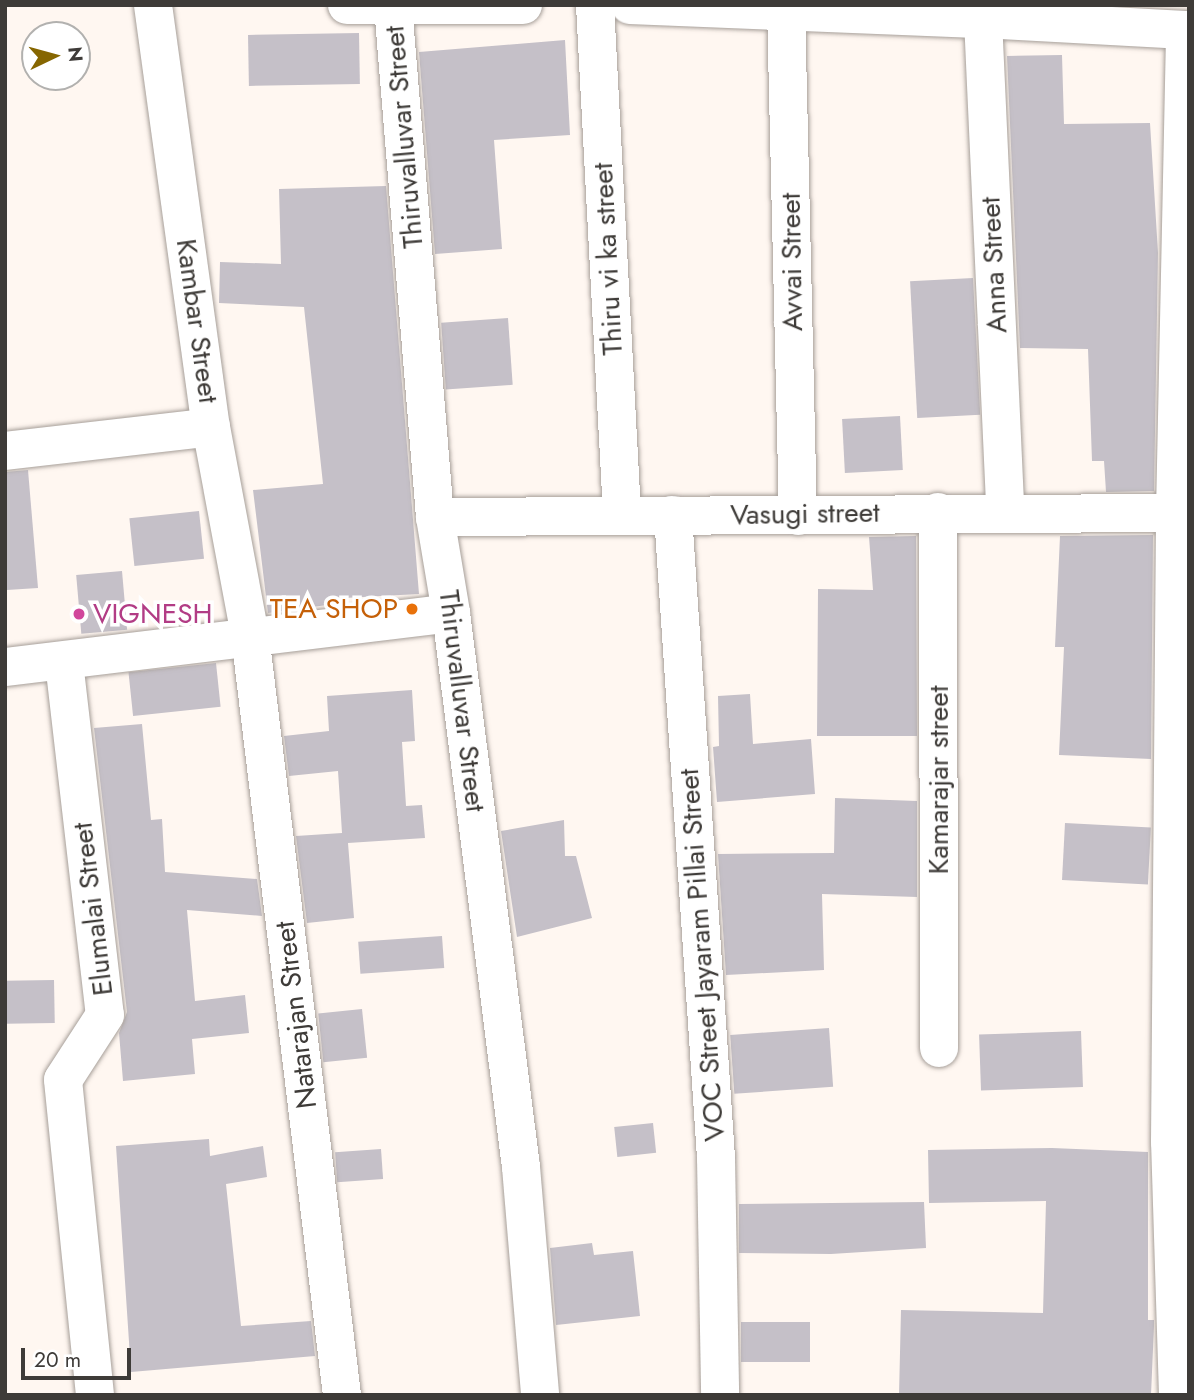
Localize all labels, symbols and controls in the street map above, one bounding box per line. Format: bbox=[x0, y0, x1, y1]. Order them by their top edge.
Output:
north arrow bbox=[21, 21, 91, 91]
street label: Thiruvalluvar Street bbox=[378, 24, 430, 250]
text: N bbox=[61, 46, 90, 63]
street label: Thiru vi ka street bbox=[586, 162, 630, 356]
street label: Avvai Street bbox=[774, 192, 810, 332]
street label: Anna Street bbox=[974, 196, 1014, 334]
street label: Kambar Street bbox=[169, 237, 225, 405]
street label: Vasugi street bbox=[730, 496, 880, 532]
street label: Thiruvalluvar Street bbox=[432, 588, 492, 814]
place label: TEA SHOP bbox=[270, 592, 398, 626]
place label: VIGNESH bbox=[93, 597, 213, 631]
marker: TEA SHOP bbox=[404, 601, 420, 617]
marker: VIGNESH bbox=[71, 606, 87, 622]
street label: Kamarajar street bbox=[922, 686, 956, 874]
street label: VOC Street Jayaram Pillai Street bbox=[672, 767, 732, 1143]
street label: Elumalai Street bbox=[66, 820, 120, 998]
street label: Natarajan Street bbox=[268, 919, 324, 1111]
scale bar bbox=[24, 1334, 135, 1378]
text: 20 m bbox=[34, 1345, 81, 1375]

